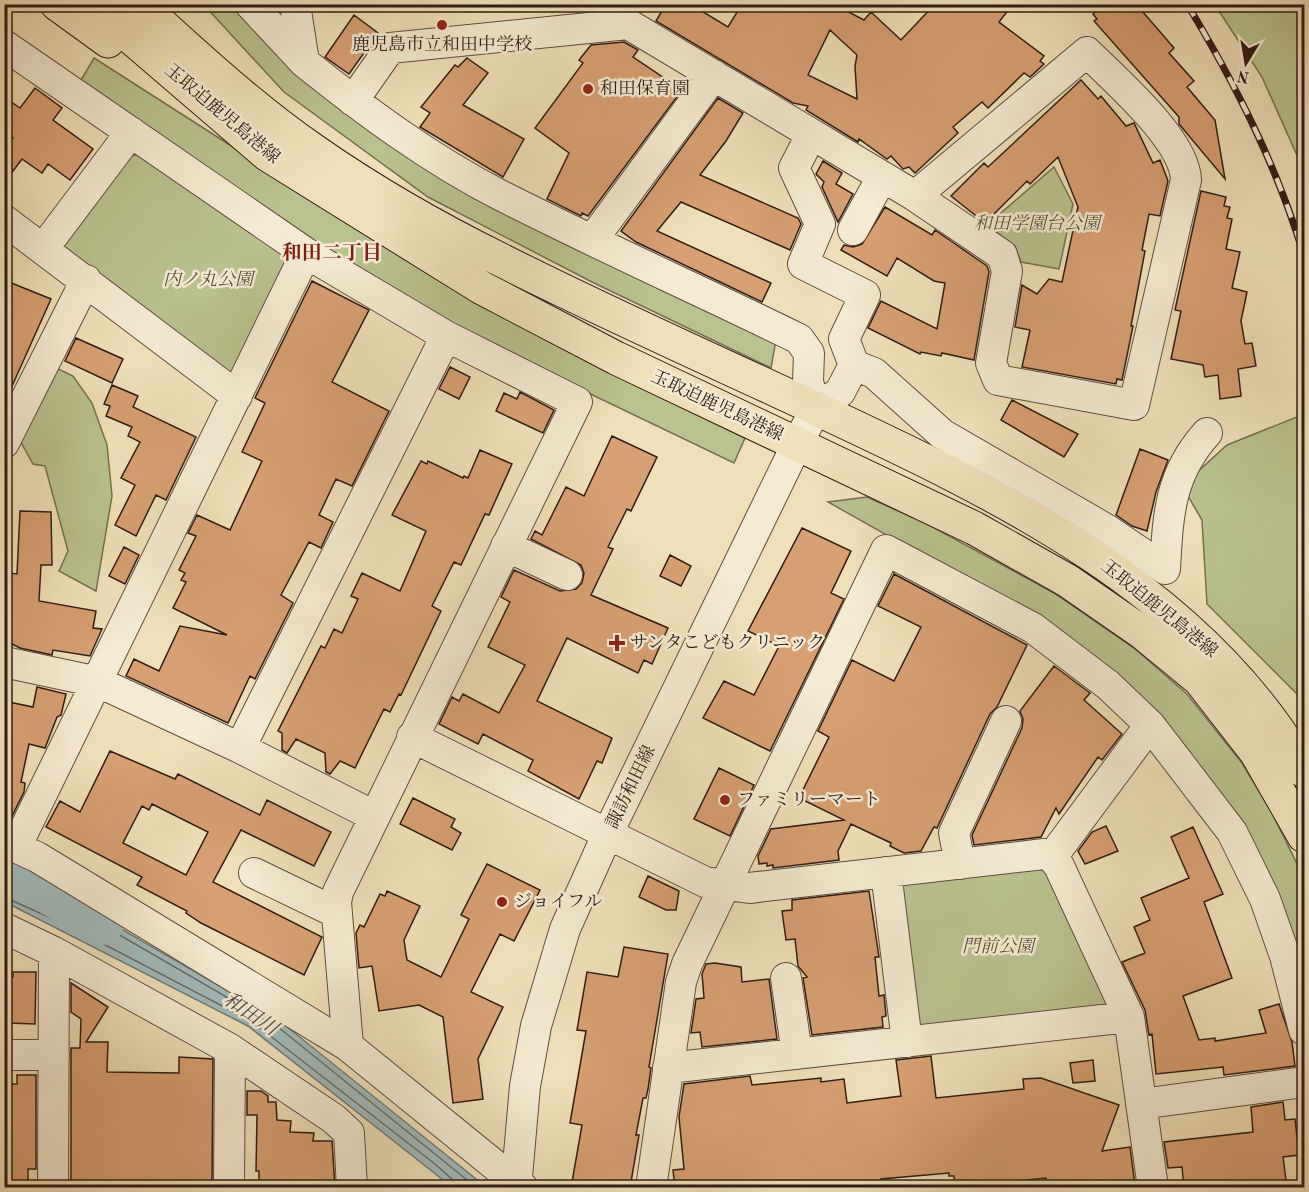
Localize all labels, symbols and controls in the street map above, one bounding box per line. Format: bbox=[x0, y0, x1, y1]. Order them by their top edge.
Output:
marker: 鹿児島市立和田中学校 bbox=[435, 18, 449, 32]
north arrow bbox=[1216, 33, 1276, 93]
place label: 鹿児島市立和田中学校 bbox=[352, 34, 532, 54]
street label: 玉取迫鹿児島港線 bbox=[161, 59, 284, 167]
text: N bbox=[1235, 67, 1251, 85]
place label: 和田保育園 bbox=[600, 78, 690, 98]
marker: 和田保育園 bbox=[581, 82, 595, 96]
park label: 和田学園台公園 bbox=[974, 213, 1103, 233]
district label: 和田二丁目 bbox=[282, 242, 382, 264]
park label: 内ノ丸公園 bbox=[163, 269, 256, 289]
street label: 玉取迫鹿児島港線 bbox=[648, 366, 787, 445]
street label: 玉取迫鹿児島港線 bbox=[1097, 555, 1222, 661]
place label: サンタこどもクリニック bbox=[630, 633, 825, 652]
marker: サンタこどもクリニック bbox=[608, 634, 626, 652]
street label: 諏訪和田線 bbox=[601, 742, 659, 831]
place label: ファミリーマート bbox=[737, 791, 881, 809]
marker: ファミリーマート bbox=[718, 793, 732, 807]
place label: ジョイフル bbox=[514, 892, 602, 911]
marker: ジョイフル bbox=[495, 895, 509, 909]
park label: 門前公園 bbox=[962, 936, 1037, 956]
water label: 和田川 bbox=[220, 988, 283, 1041]

